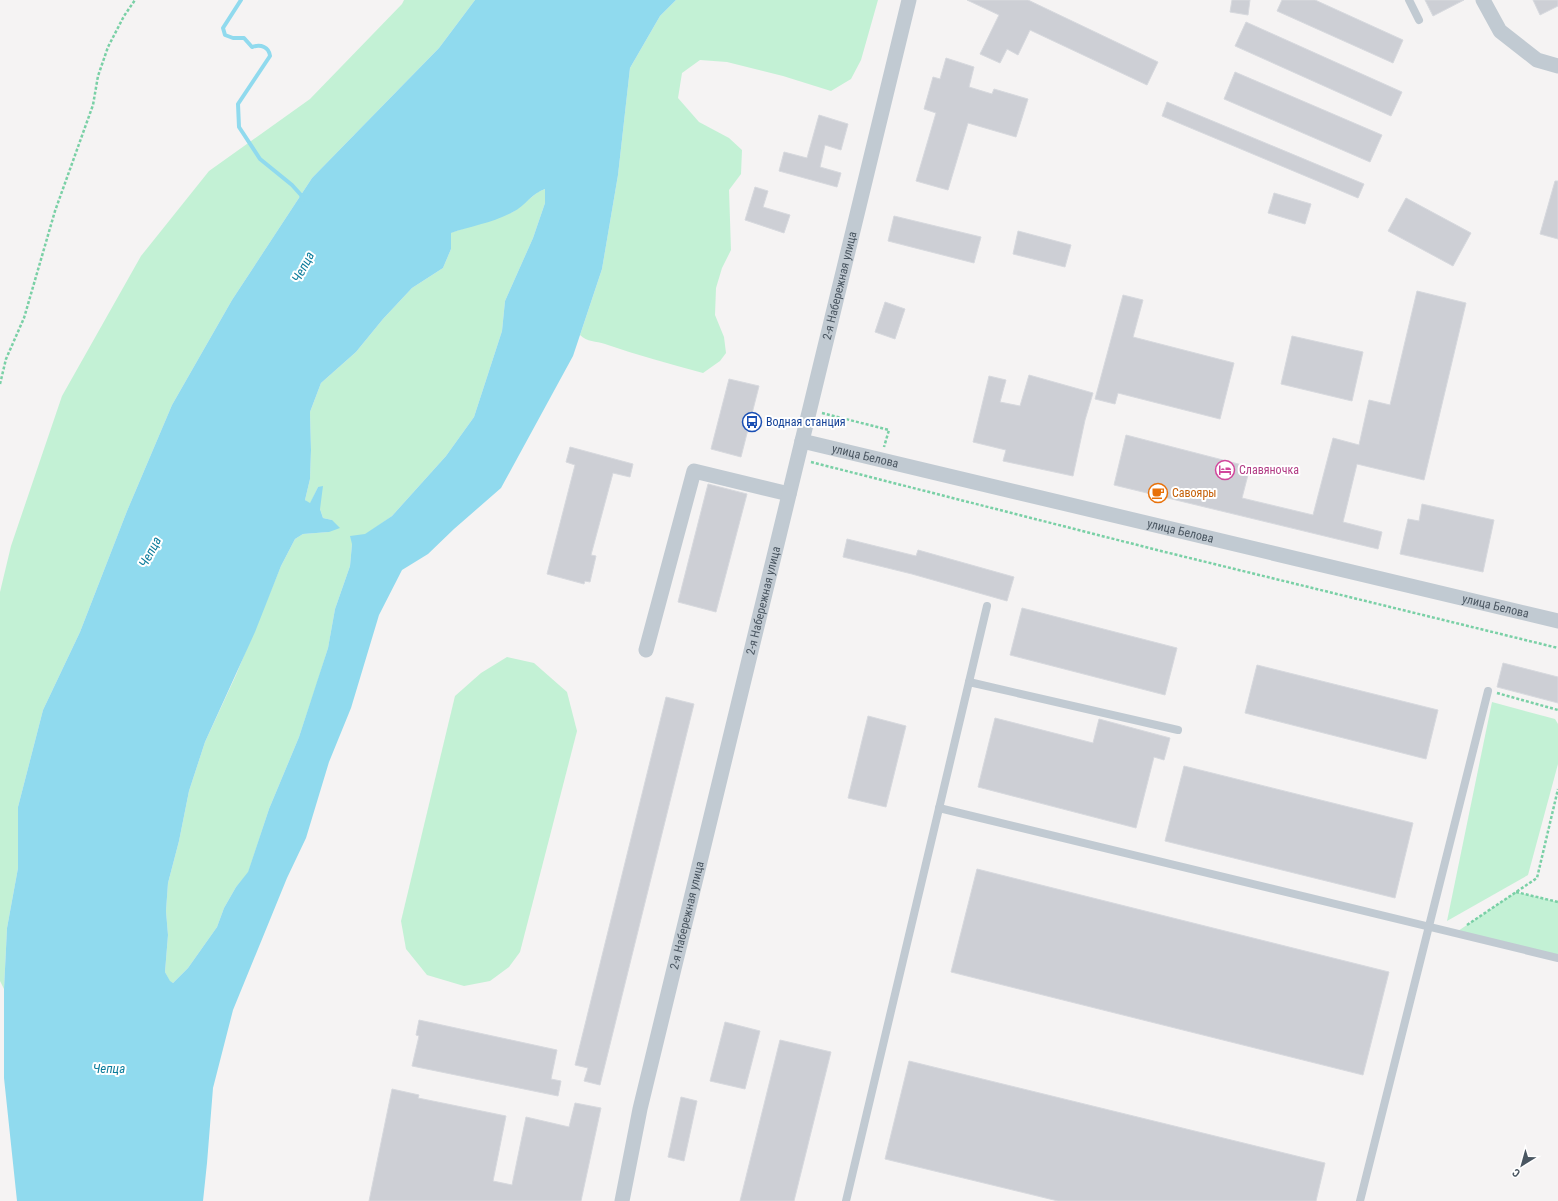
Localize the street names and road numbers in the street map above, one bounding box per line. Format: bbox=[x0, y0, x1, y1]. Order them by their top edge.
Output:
street label: 2-я Набережная улица bbox=[820, 230, 860, 341]
street label: улица Белова bbox=[831, 441, 900, 471]
street label: улица Белова bbox=[1146, 516, 1215, 546]
street label: 2-я Набережная улица bbox=[743, 545, 783, 656]
street label: улица Белова bbox=[1461, 591, 1531, 621]
street label: 2-я Набережная улица bbox=[667, 859, 707, 971]

